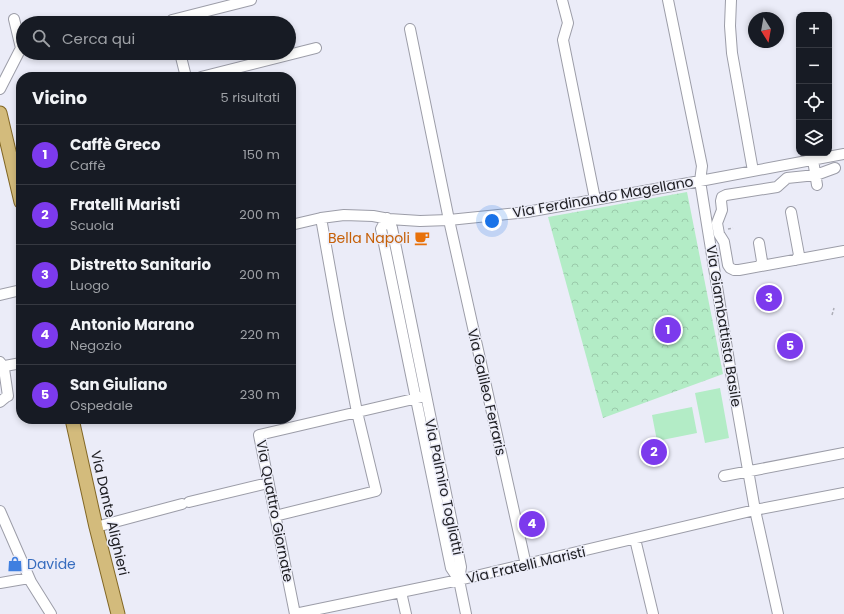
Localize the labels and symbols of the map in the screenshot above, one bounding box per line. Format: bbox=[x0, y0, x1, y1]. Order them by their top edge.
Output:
north arrow bbox=[748, 12, 784, 48]
street label: Via Ferdinando Magellano bbox=[511, 171, 695, 223]
your location bbox=[482, 211, 502, 231]
place label: Bella Napoli bbox=[328, 228, 410, 248]
cafe icon: Bella Napoli bbox=[413, 229, 431, 247]
street label: Via Giambattista Basile bbox=[701, 244, 747, 409]
pin: 3 bbox=[756, 283, 782, 313]
pin: 1 bbox=[655, 315, 681, 345]
street label: Via Galileo Ferraris bbox=[463, 327, 511, 457]
pin: 5 bbox=[777, 331, 803, 361]
street label: Via Palmiro Togliatti bbox=[420, 417, 468, 557]
pin: 2 bbox=[641, 437, 667, 467]
street label: Via Quattro Giornate bbox=[251, 438, 299, 584]
street label: Via Dante Alighieri bbox=[86, 449, 134, 577]
pin: 4 bbox=[519, 509, 545, 539]
street label: Via Fratelli Maristi bbox=[464, 542, 588, 588]
place label: Davide bbox=[27, 554, 76, 574]
shop icon: Davide bbox=[6, 555, 24, 573]

